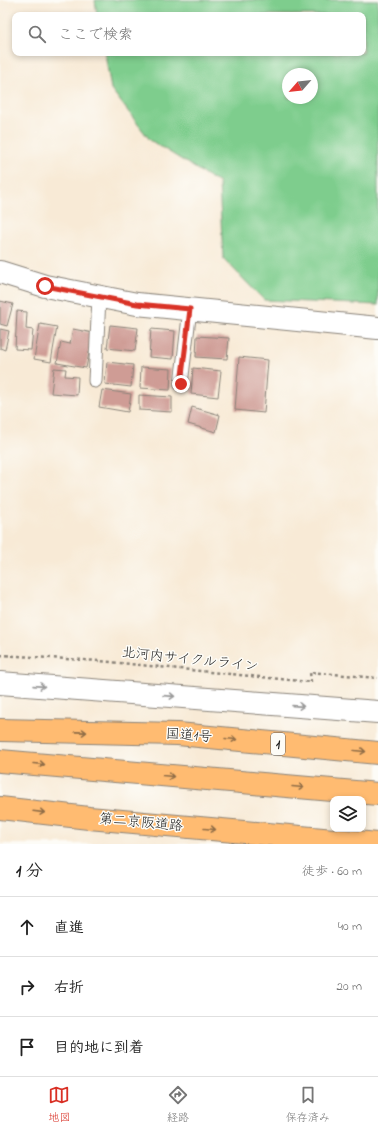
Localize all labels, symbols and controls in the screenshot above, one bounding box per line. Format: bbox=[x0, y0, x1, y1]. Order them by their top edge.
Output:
search box bbox=[12, 12, 366, 56]
icon: search bbox=[26, 23, 48, 45]
text: ここで検索 bbox=[58, 24, 133, 46]
north arrow bbox=[282, 68, 318, 104]
route start bbox=[36, 277, 54, 295]
route end bbox=[172, 375, 190, 393]
street label: 北河内サイクルライン bbox=[121, 642, 259, 678]
one-way arrow bbox=[32, 683, 45, 690]
one-way arrow bbox=[162, 693, 175, 700]
one-way arrow bbox=[291, 702, 304, 709]
street label: 国道1号 bbox=[165, 724, 213, 748]
one-way arrow bbox=[74, 728, 87, 736]
road number: 1 bbox=[271, 733, 285, 755]
one-way arrow bbox=[224, 735, 237, 743]
one-way arrow bbox=[353, 748, 366, 755]
one-way arrow bbox=[32, 761, 45, 768]
one-way arrow bbox=[161, 772, 174, 779]
one-way arrow bbox=[291, 783, 304, 791]
map controls bbox=[330, 796, 366, 832]
button: layers bbox=[330, 796, 366, 832]
one-way arrow bbox=[32, 808, 45, 816]
street label: 第二京阪道路 bbox=[98, 809, 184, 837]
one-way arrow bbox=[203, 825, 216, 833]
text: 1 分 bbox=[16, 859, 43, 884]
text: 徒歩 · 60 m bbox=[302, 862, 362, 881]
icon: ahead bbox=[16, 916, 38, 938]
text: 直進 bbox=[54, 917, 84, 939]
text: 40 m bbox=[338, 917, 362, 936]
icon: right bbox=[16, 976, 38, 998]
text: 右折 bbox=[54, 977, 84, 999]
text: 20 m bbox=[337, 977, 362, 996]
icon: arrive bbox=[16, 1036, 38, 1058]
text: 目的地に到着 bbox=[54, 1037, 144, 1059]
tab: 地図 bbox=[48, 1084, 70, 1126]
tab: 経路 bbox=[167, 1084, 189, 1126]
tab: 保存済み bbox=[286, 1084, 330, 1126]

